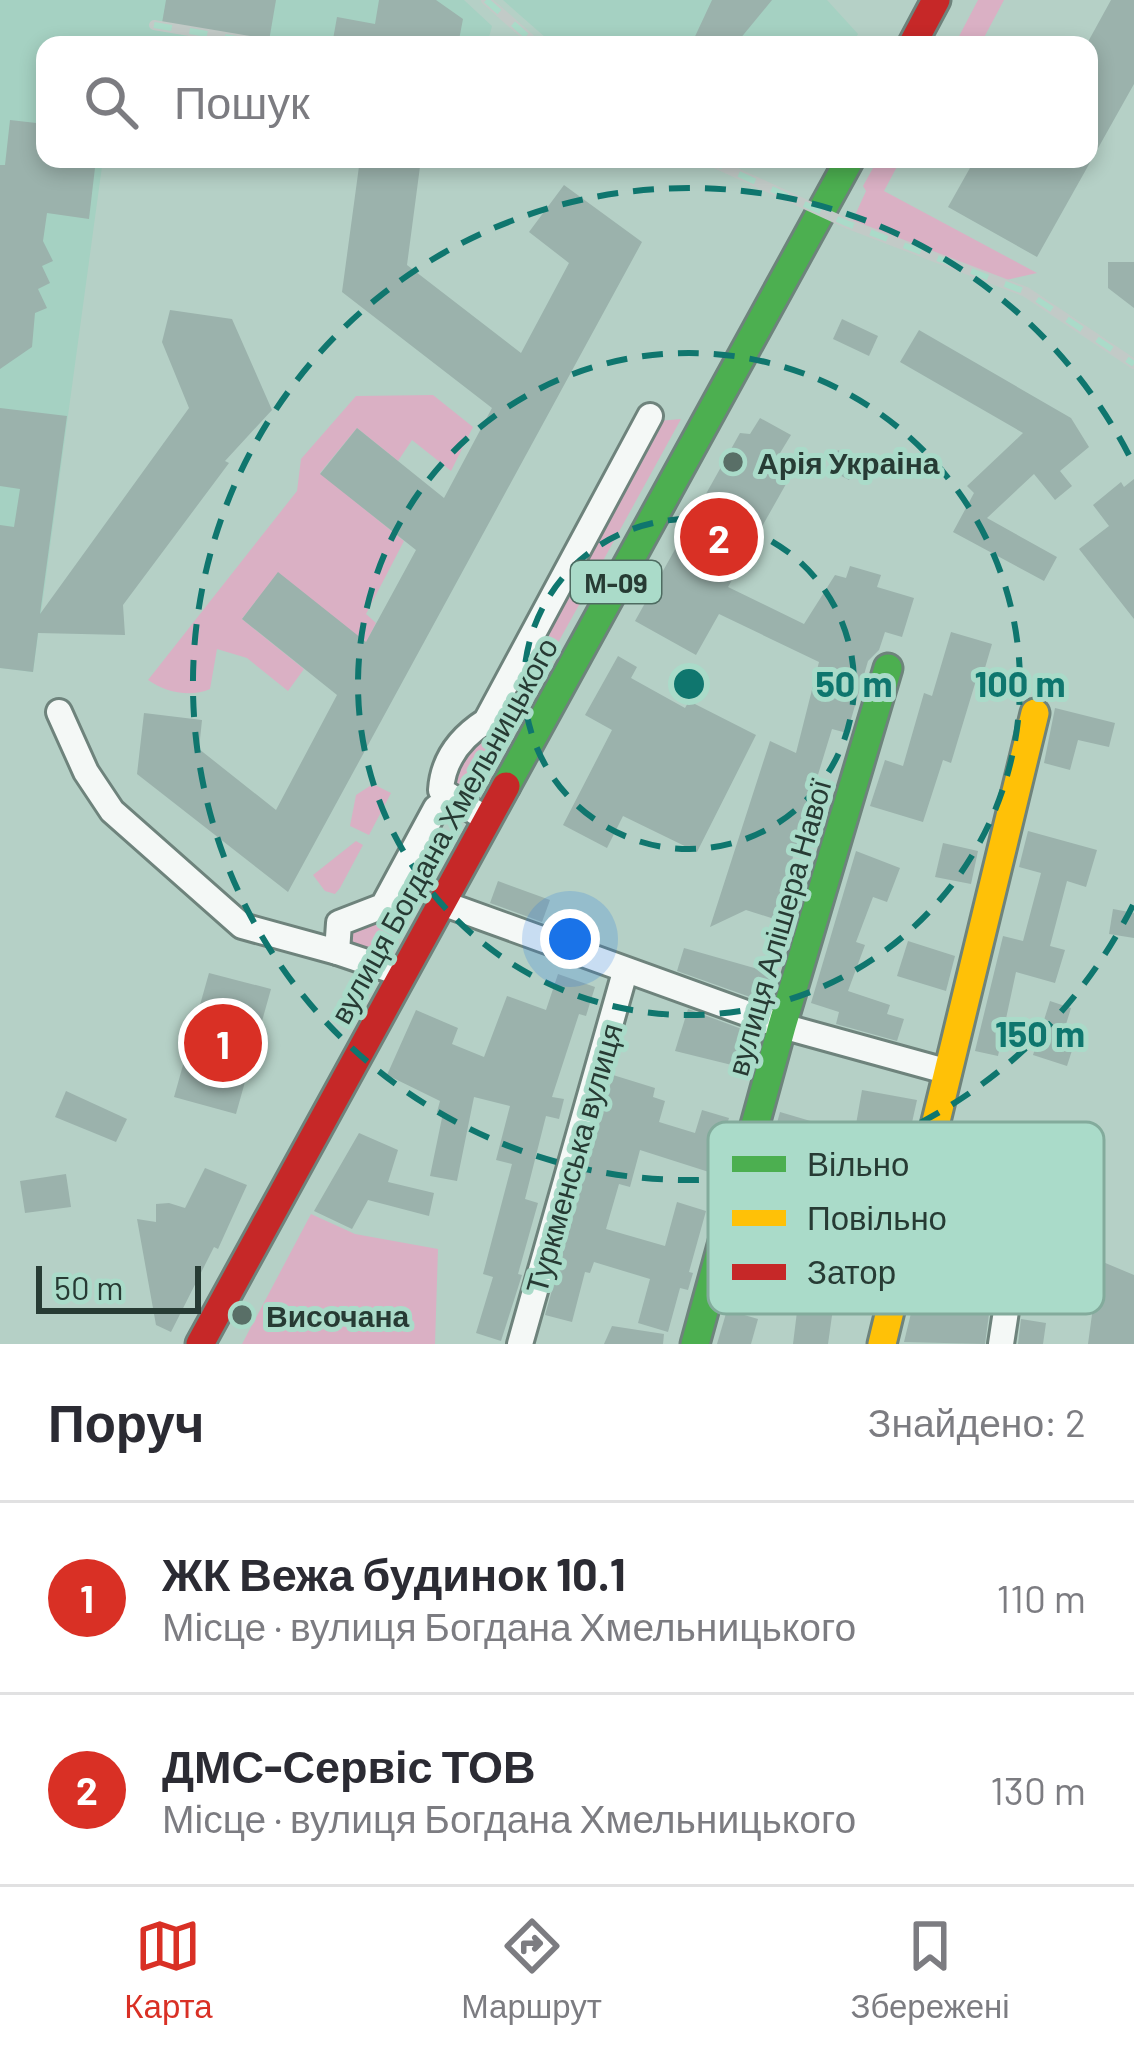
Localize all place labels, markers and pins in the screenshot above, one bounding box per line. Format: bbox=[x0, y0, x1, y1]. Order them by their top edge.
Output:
place label: Арія Украіна bbox=[757, 444, 940, 480]
marker: Арія Украіна bbox=[720, 449, 746, 475]
pin: 2 bbox=[680, 492, 758, 582]
centre of rings bbox=[668, 663, 710, 705]
pin: 1 bbox=[184, 998, 262, 1088]
place label: Височана bbox=[266, 1297, 410, 1333]
marker: Височана bbox=[229, 1302, 255, 1328]

